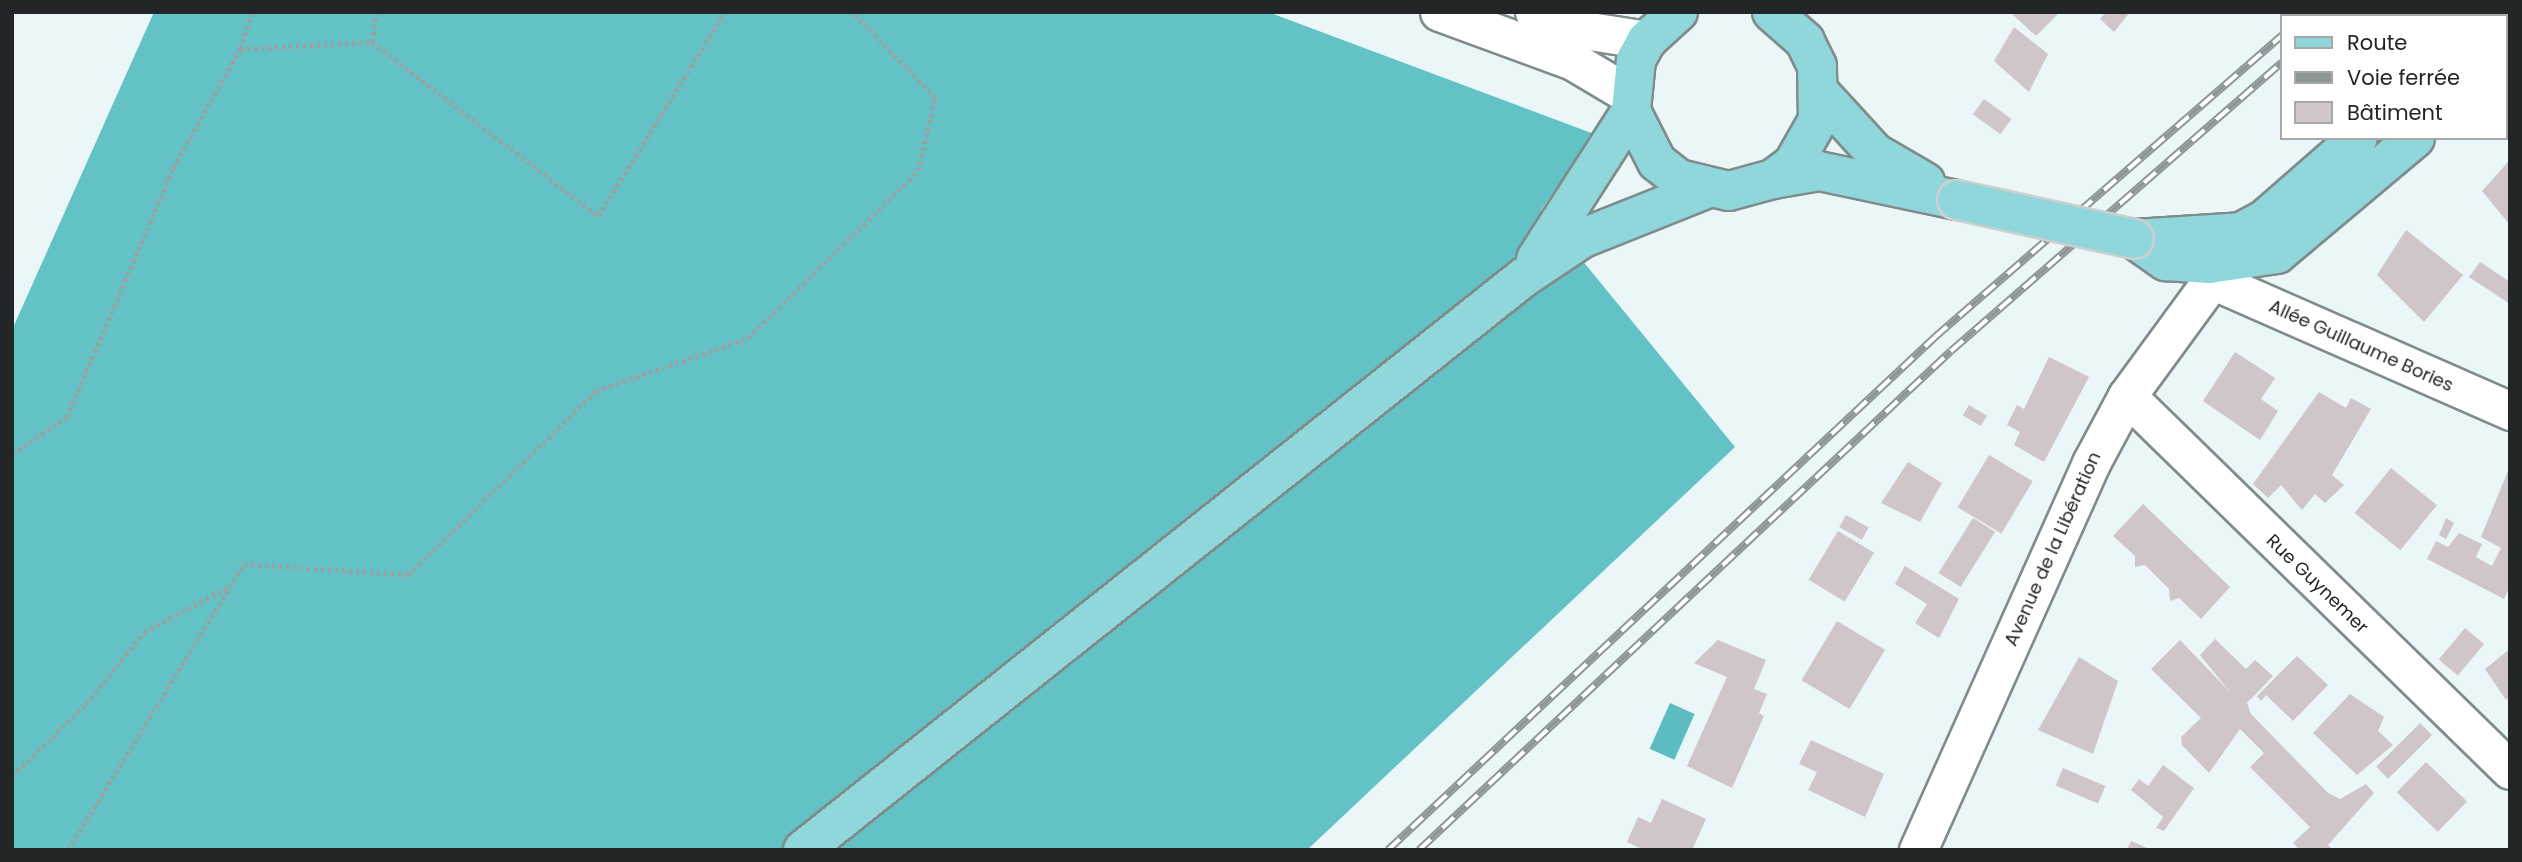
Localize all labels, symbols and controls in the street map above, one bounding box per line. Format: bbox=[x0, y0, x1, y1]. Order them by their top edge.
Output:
legend bbox=[2280, 14, 2508, 140]
text: Route bbox=[2347, 28, 2407, 57]
text: Voie ferrée bbox=[2347, 63, 2460, 92]
text: Bâtiment bbox=[2347, 98, 2443, 127]
street label: Allée Guillaume Bories bbox=[2266, 296, 2456, 396]
street label: Avenue de la Libération bbox=[2000, 449, 2106, 649]
street label: Rue Guynemer bbox=[2262, 530, 2372, 638]

